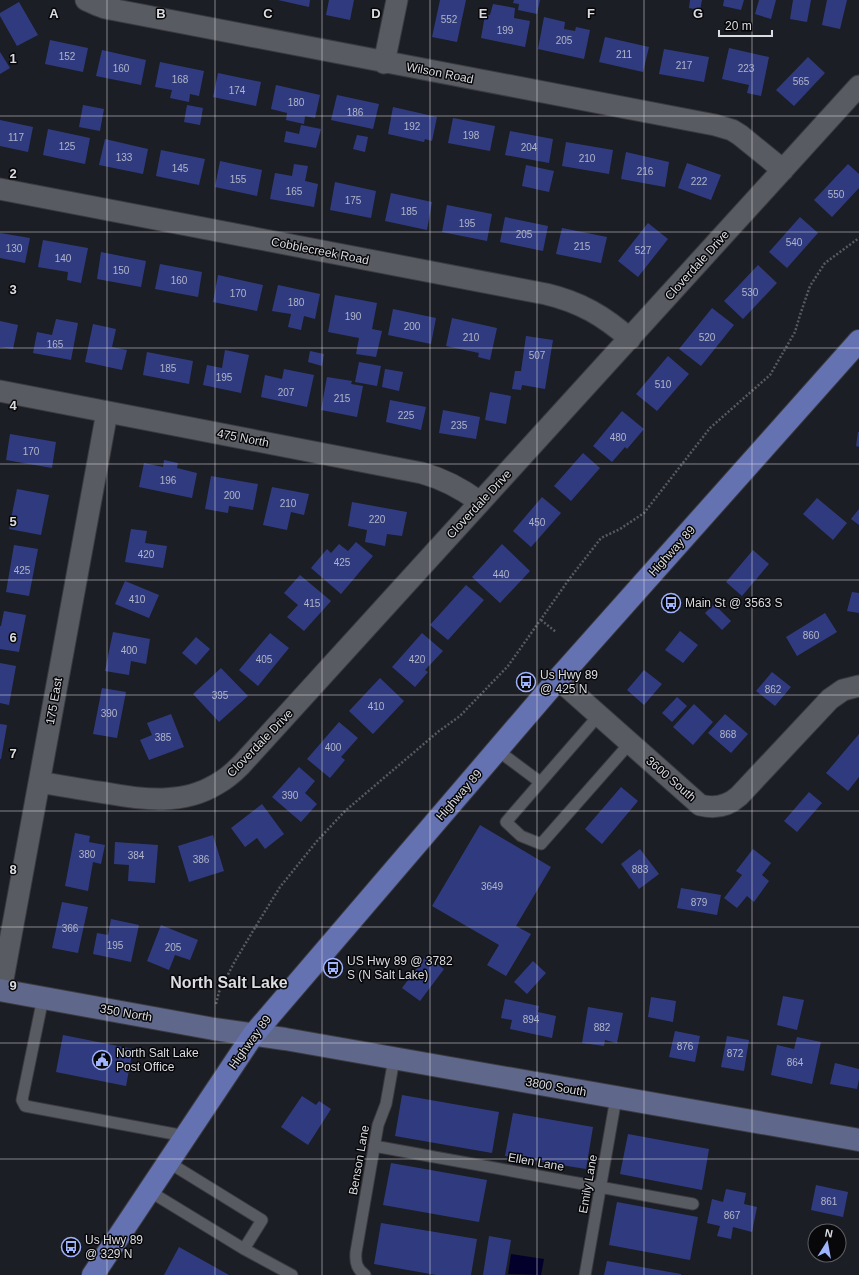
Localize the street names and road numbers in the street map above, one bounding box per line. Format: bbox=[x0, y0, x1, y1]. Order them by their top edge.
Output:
street label: Wilson Road bbox=[405, 60, 475, 86]
street label: Cloverdale Drive bbox=[662, 227, 732, 303]
street label: Cobblecreek Road bbox=[270, 235, 370, 267]
street label: 475 North bbox=[216, 426, 270, 450]
street label: Cloverdale Drive bbox=[444, 467, 515, 541]
street label: Highway 89 bbox=[646, 523, 698, 579]
street label: 175 East bbox=[43, 676, 65, 726]
street label: Cloverdale Drive bbox=[224, 706, 296, 780]
street label: 3600 South bbox=[643, 754, 699, 804]
street label: Highway 89 bbox=[433, 767, 485, 823]
street label: 350 North bbox=[99, 1002, 153, 1024]
street label: Highway 89 bbox=[226, 1012, 274, 1071]
street label: 3800 South bbox=[525, 1075, 587, 1099]
street label: Benson Lane bbox=[346, 1124, 372, 1196]
street label: Ellen Lane bbox=[507, 1150, 565, 1174]
street label: Emily Lane bbox=[576, 1153, 600, 1214]

